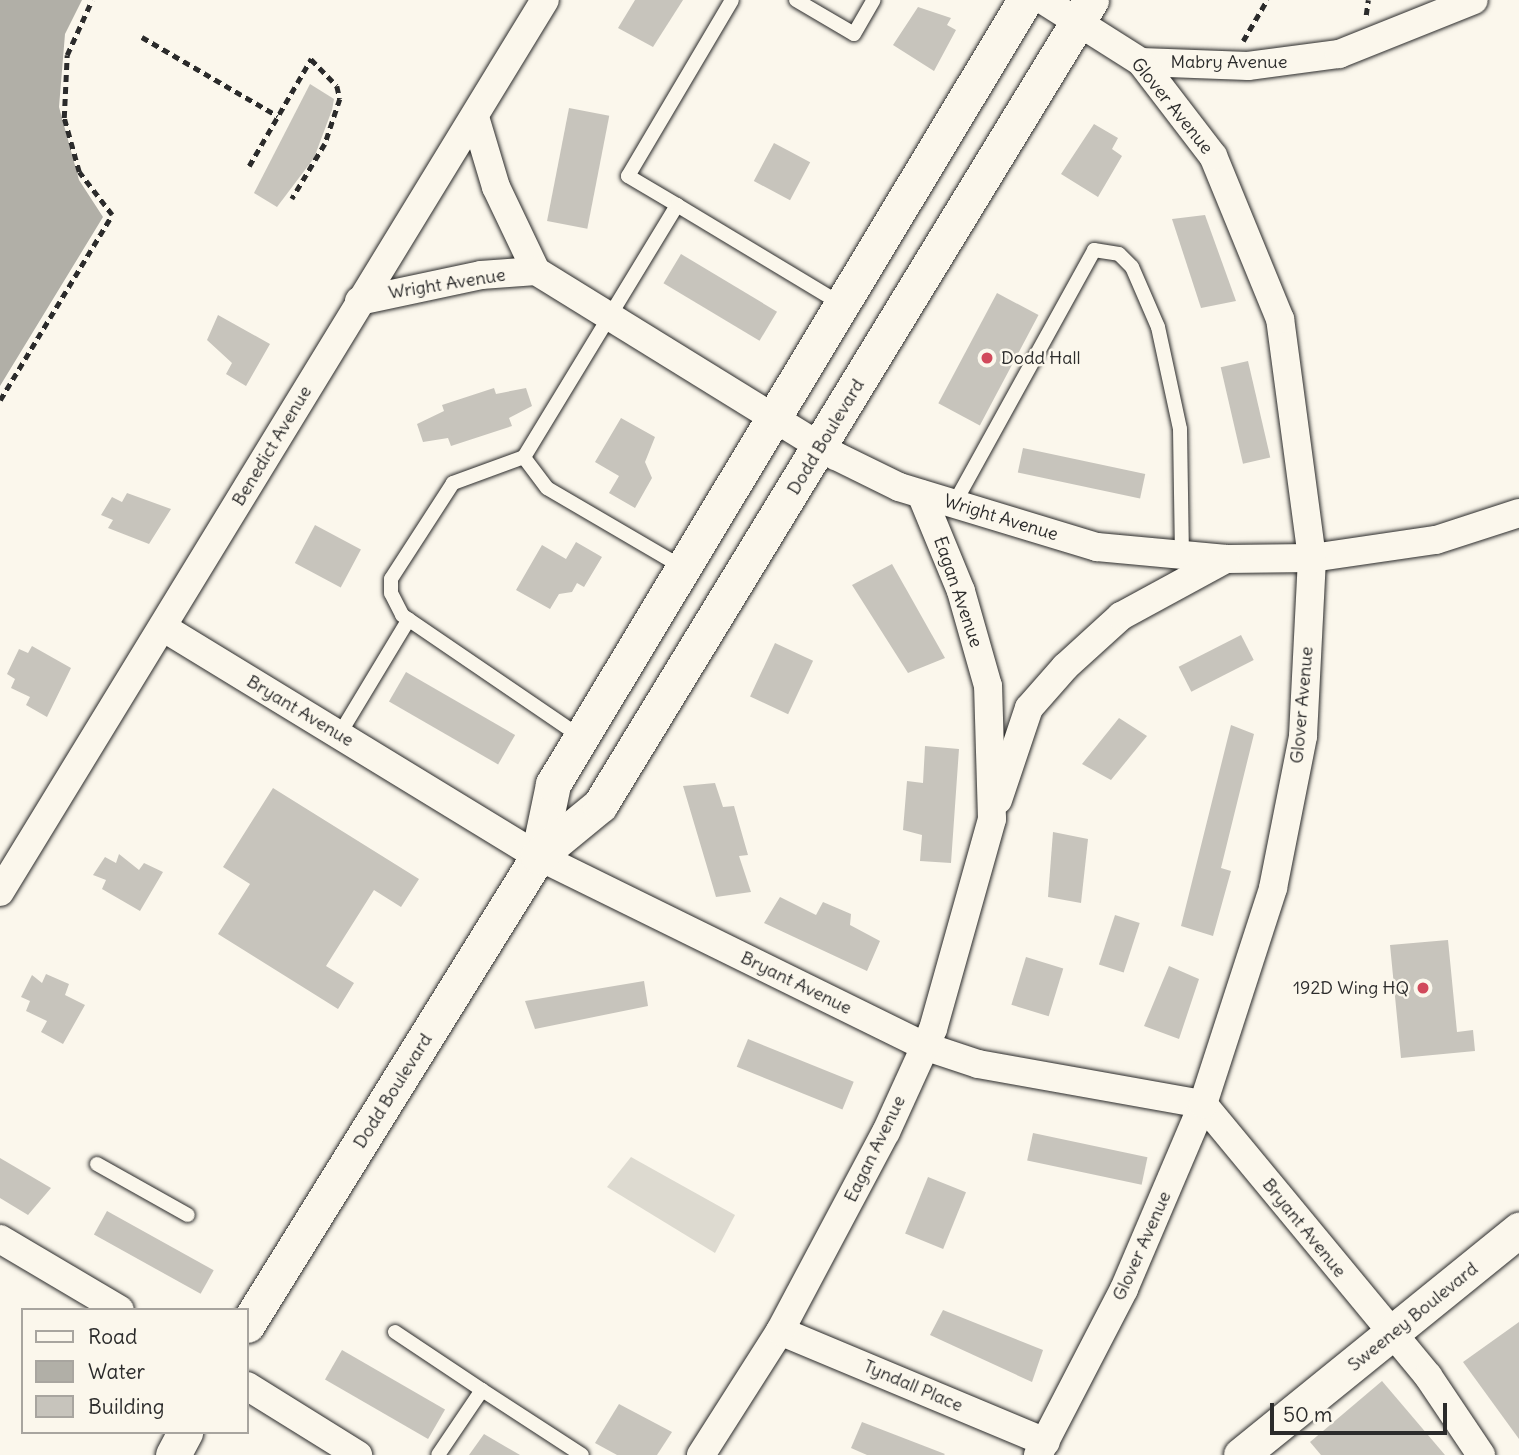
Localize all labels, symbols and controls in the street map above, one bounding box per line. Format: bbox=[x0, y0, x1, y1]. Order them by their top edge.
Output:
street label: Mabry Avenue bbox=[1171, 51, 1287, 73]
street label: Glover Avenue bbox=[1127, 54, 1217, 158]
street label: Wright Avenue bbox=[387, 264, 507, 304]
place label: Dodd Hall bbox=[1001, 347, 1081, 369]
marker: Dodd Hall bbox=[979, 350, 995, 366]
street label: Dodd Boulevard bbox=[783, 375, 869, 499]
street label: Benedict Avenue bbox=[228, 382, 316, 510]
street label: Wright Avenue bbox=[941, 490, 1061, 546]
street label: Eagan Avenue bbox=[929, 534, 987, 650]
street label: Glover Avenue bbox=[1286, 646, 1318, 764]
street label: Bryant Avenue bbox=[243, 671, 357, 751]
street label: Bryant Avenue bbox=[737, 947, 855, 1019]
place label: 192D Wing HQ bbox=[1293, 977, 1409, 999]
marker: 192D Wing HQ bbox=[1415, 980, 1431, 996]
street label: Dodd Boulevard bbox=[349, 1030, 437, 1152]
street label: Eagan Avenue bbox=[840, 1092, 910, 1206]
street label: Bryant Avenue bbox=[1258, 1174, 1350, 1282]
street label: Glover Avenue bbox=[1108, 1188, 1176, 1304]
street label: Sweeney Boulevard bbox=[1344, 1258, 1482, 1376]
legend bbox=[21, 1308, 248, 1434]
text: Road bbox=[88, 1323, 137, 1350]
street label: Tyndall Place bbox=[860, 1355, 966, 1417]
text: Water bbox=[88, 1358, 145, 1385]
scale bar bbox=[1274, 1388, 1451, 1432]
text: Building bbox=[88, 1393, 164, 1420]
text: 50 m bbox=[1283, 1401, 1332, 1428]

